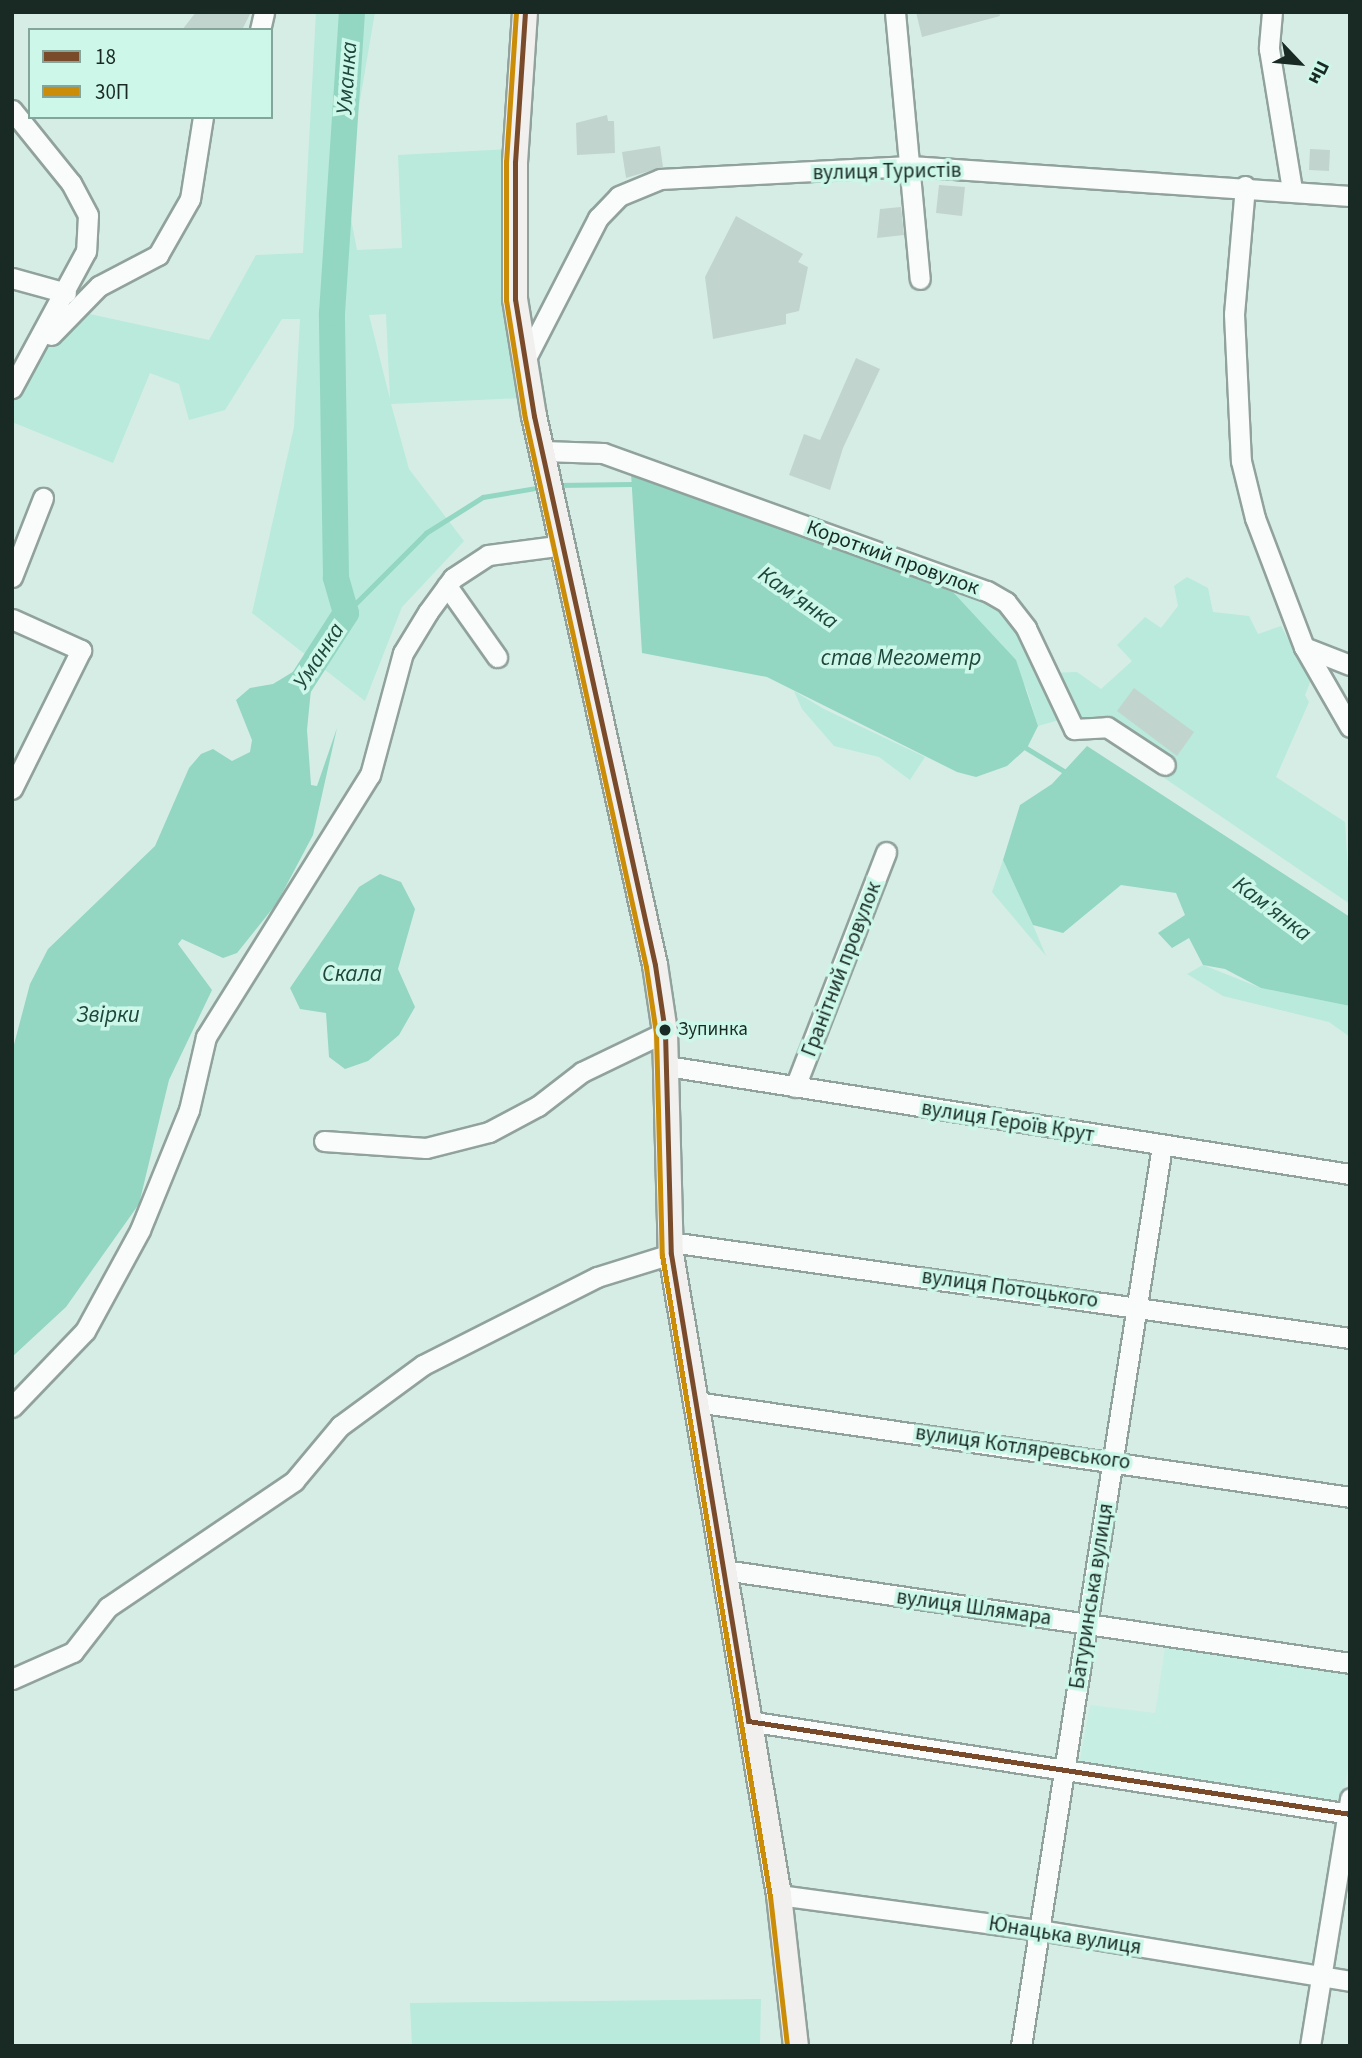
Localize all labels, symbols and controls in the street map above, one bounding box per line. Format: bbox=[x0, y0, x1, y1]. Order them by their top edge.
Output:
legend bbox=[28, 28, 273, 119]
north arrow bbox=[1264, 28, 1334, 98]
water label: Уманка bbox=[331, 40, 363, 116]
text: 18 bbox=[95, 42, 116, 72]
text: Пн bbox=[1301, 56, 1336, 89]
text: 30П bbox=[95, 77, 129, 107]
street label: вулиця Туристів bbox=[812, 157, 962, 185]
street label: Короткий провулок bbox=[803, 514, 983, 600]
water label: Кам'янка bbox=[753, 560, 843, 636]
water label: Уманка bbox=[287, 618, 351, 694]
water label: став Мегометр bbox=[821, 644, 981, 672]
water label: Кам'янка bbox=[1227, 870, 1317, 948]
street label: Гранітний провулок bbox=[796, 878, 886, 1060]
water label: Скала bbox=[322, 960, 382, 988]
water label: Звірки bbox=[76, 1001, 140, 1029]
place label: Зупинка bbox=[678, 1019, 748, 1041]
marker: Зупинка bbox=[658, 1023, 672, 1037]
street label: вулиця Героїв Крут bbox=[920, 1095, 1096, 1147]
street label: вулиця Потоцького bbox=[920, 1263, 1100, 1313]
street label: вулиця Котляревського bbox=[914, 1419, 1132, 1475]
street label: Батуринська вулиця bbox=[1064, 1501, 1118, 1691]
street label: вулиця Шлямара bbox=[895, 1584, 1053, 1630]
street label: Юнацька вулиця bbox=[987, 1910, 1143, 1960]

